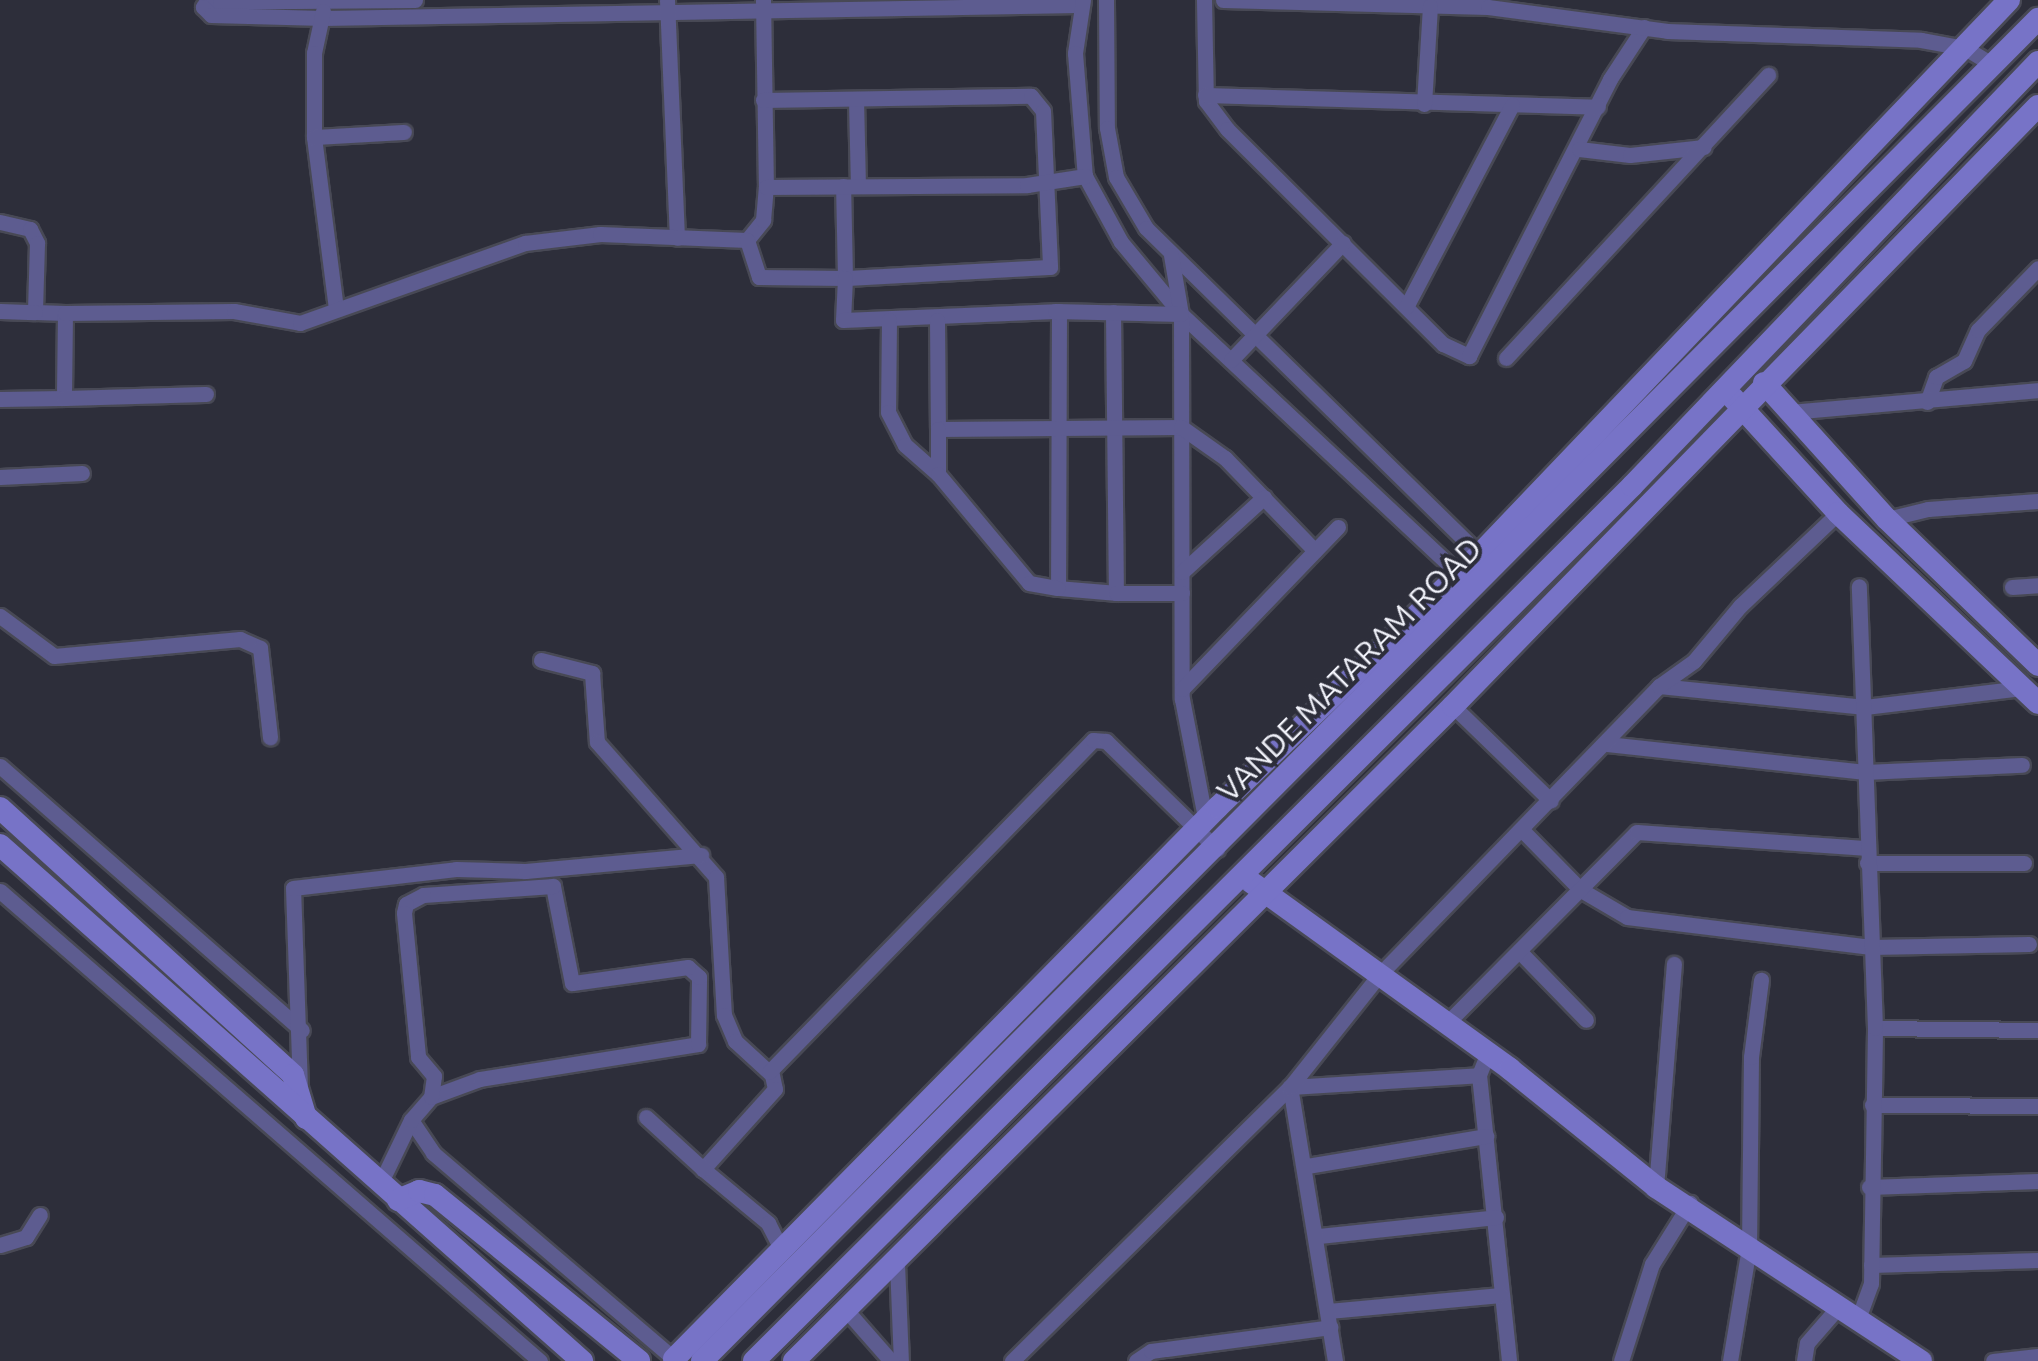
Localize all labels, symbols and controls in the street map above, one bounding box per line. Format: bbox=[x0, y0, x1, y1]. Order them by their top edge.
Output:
street label: VANDE MATARAM ROAD bbox=[1209, 529, 1489, 809]

